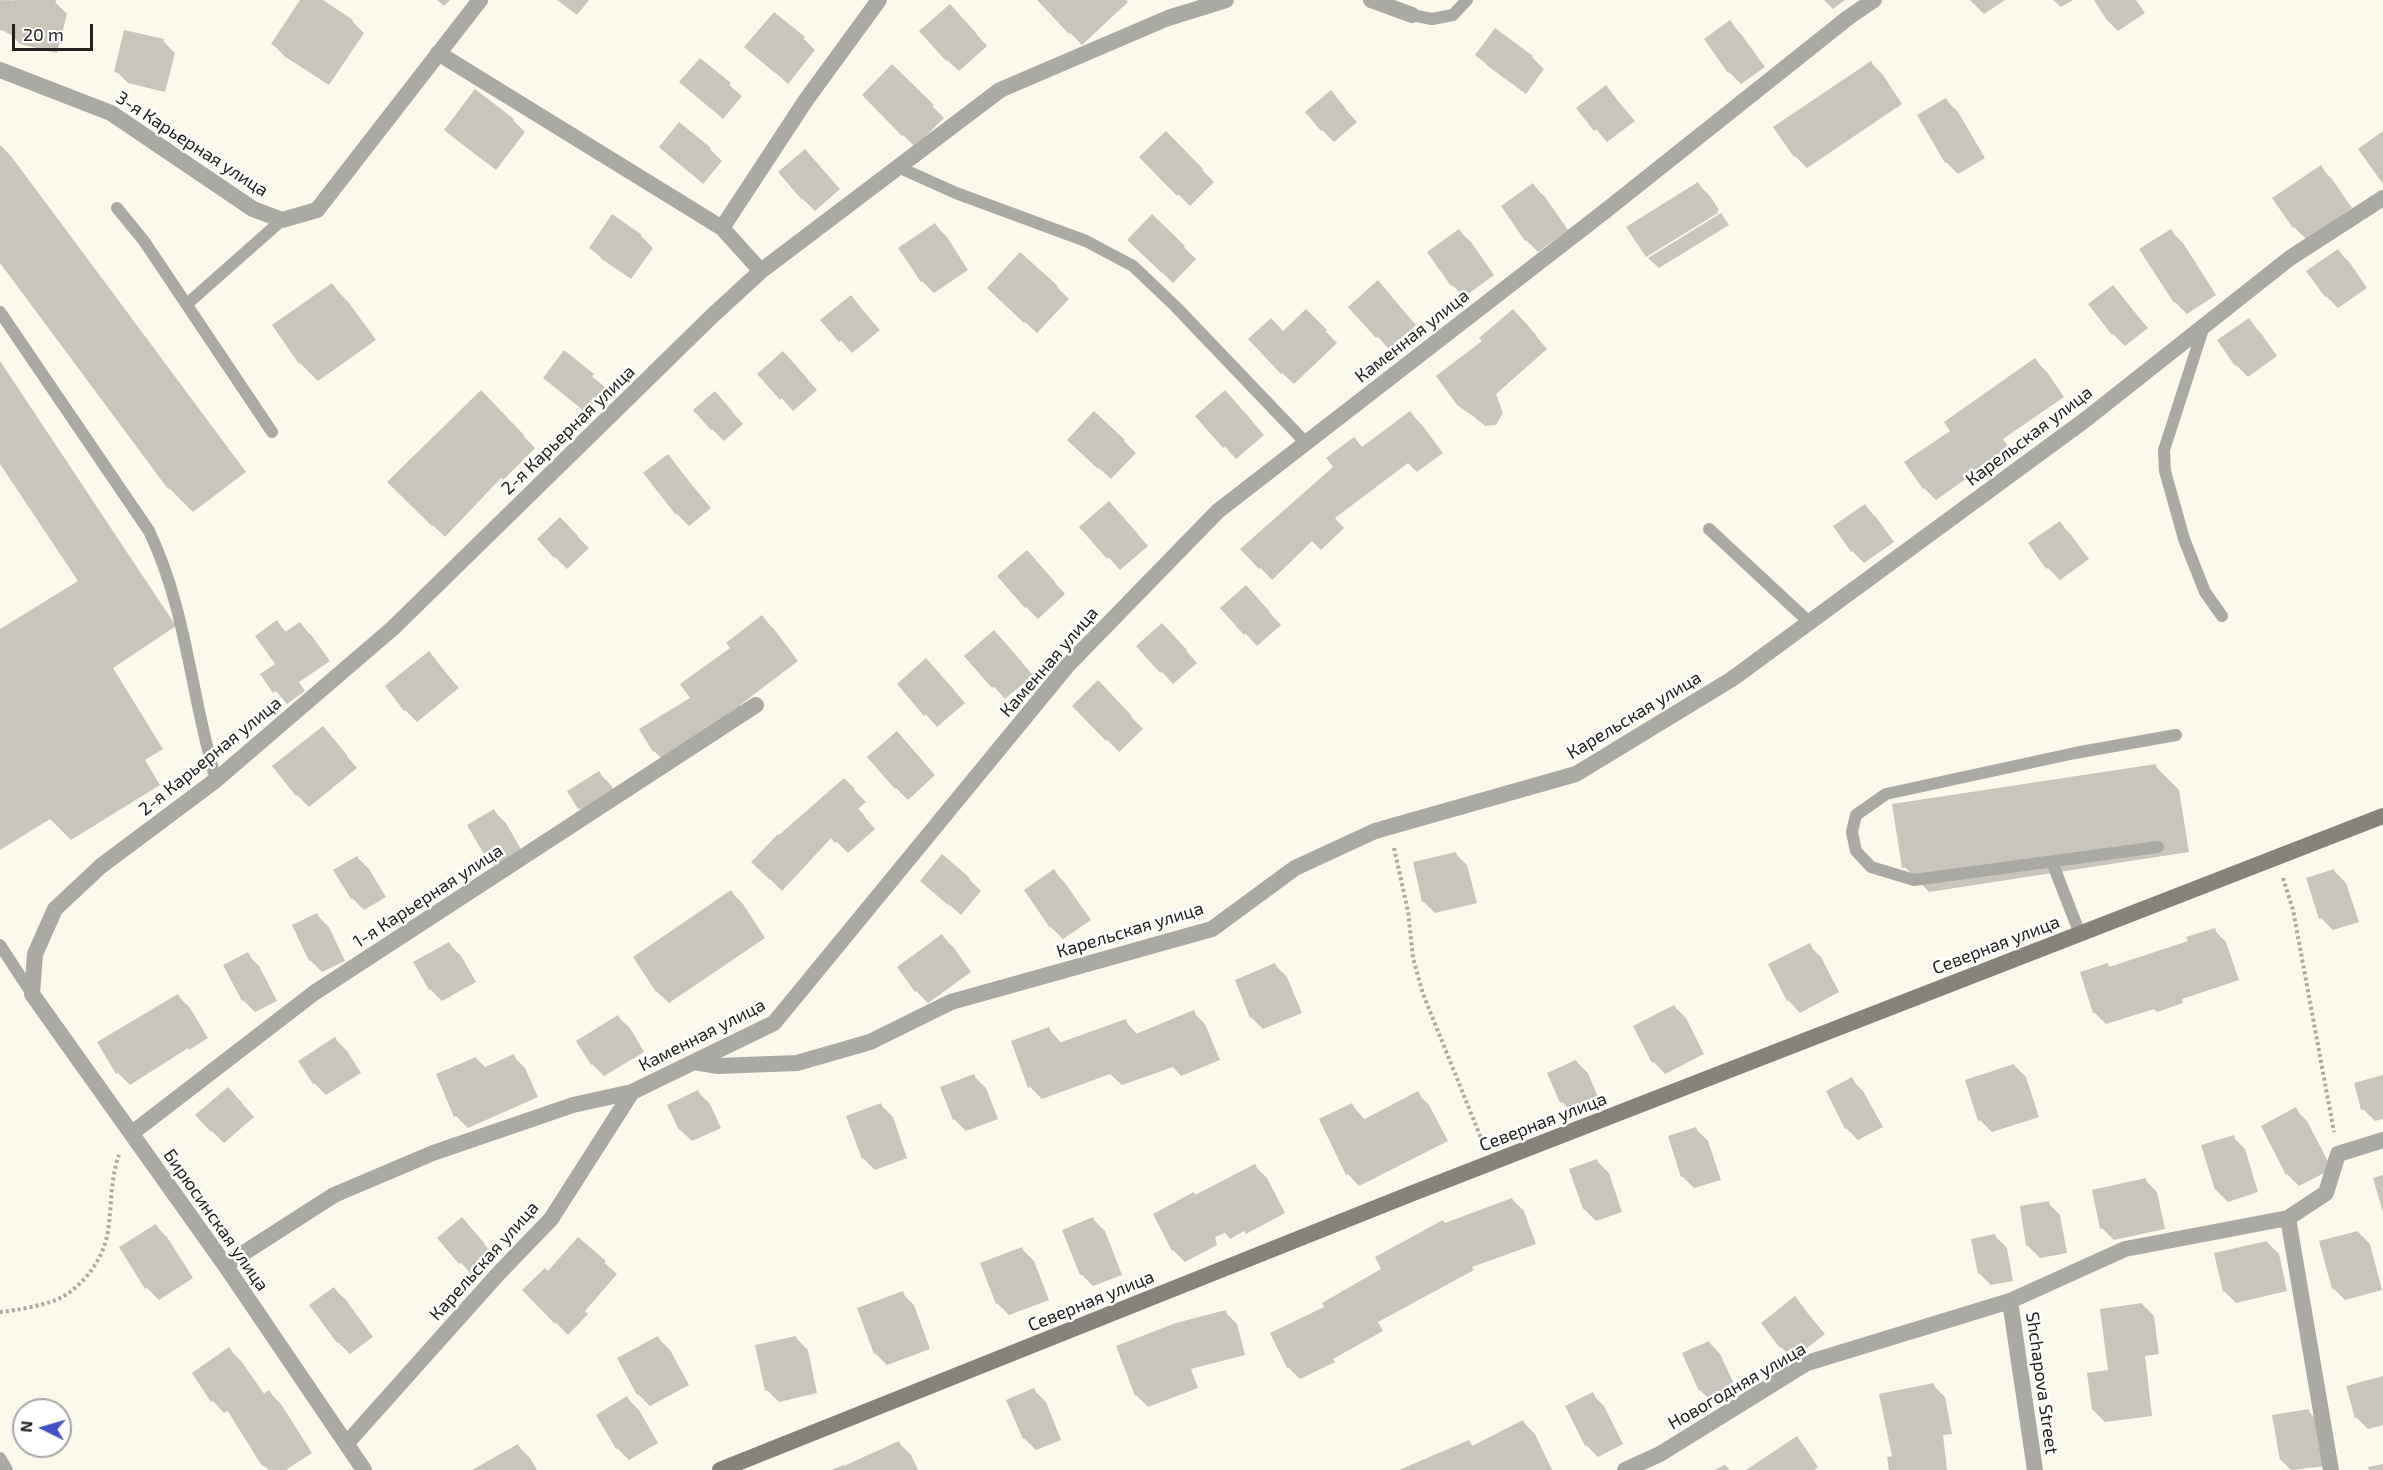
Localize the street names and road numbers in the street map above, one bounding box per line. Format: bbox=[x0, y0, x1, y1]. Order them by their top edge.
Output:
street label: 3-я Карьерная улица bbox=[112, 87, 272, 201]
street label: Каменная улица bbox=[1351, 285, 1473, 387]
street label: 2-я Карьерная улица bbox=[497, 361, 639, 499]
street label: Карельская улица bbox=[1961, 381, 2097, 491]
street label: Каменная улица bbox=[995, 603, 1103, 721]
street label: Карельская улица bbox=[1563, 666, 1705, 764]
street label: 2-я Карьерная улица bbox=[134, 692, 286, 820]
street label: 1-я Карьерная улица bbox=[349, 839, 507, 953]
street label: Карельская улица bbox=[1054, 897, 1206, 963]
street label: Северная улица bbox=[1929, 911, 2063, 979]
street label: Каменная улица bbox=[635, 994, 769, 1076]
street label: Северная улица bbox=[1476, 1088, 1610, 1156]
street label: Бирюсинская улица bbox=[159, 1145, 273, 1295]
street label: Карельская улица bbox=[425, 1197, 543, 1325]
street label: Северная улица bbox=[1025, 1266, 1157, 1336]
street label: Shchapova Street bbox=[2021, 1310, 2063, 1456]
street label: Новогодняя улица bbox=[1664, 1338, 1810, 1434]

